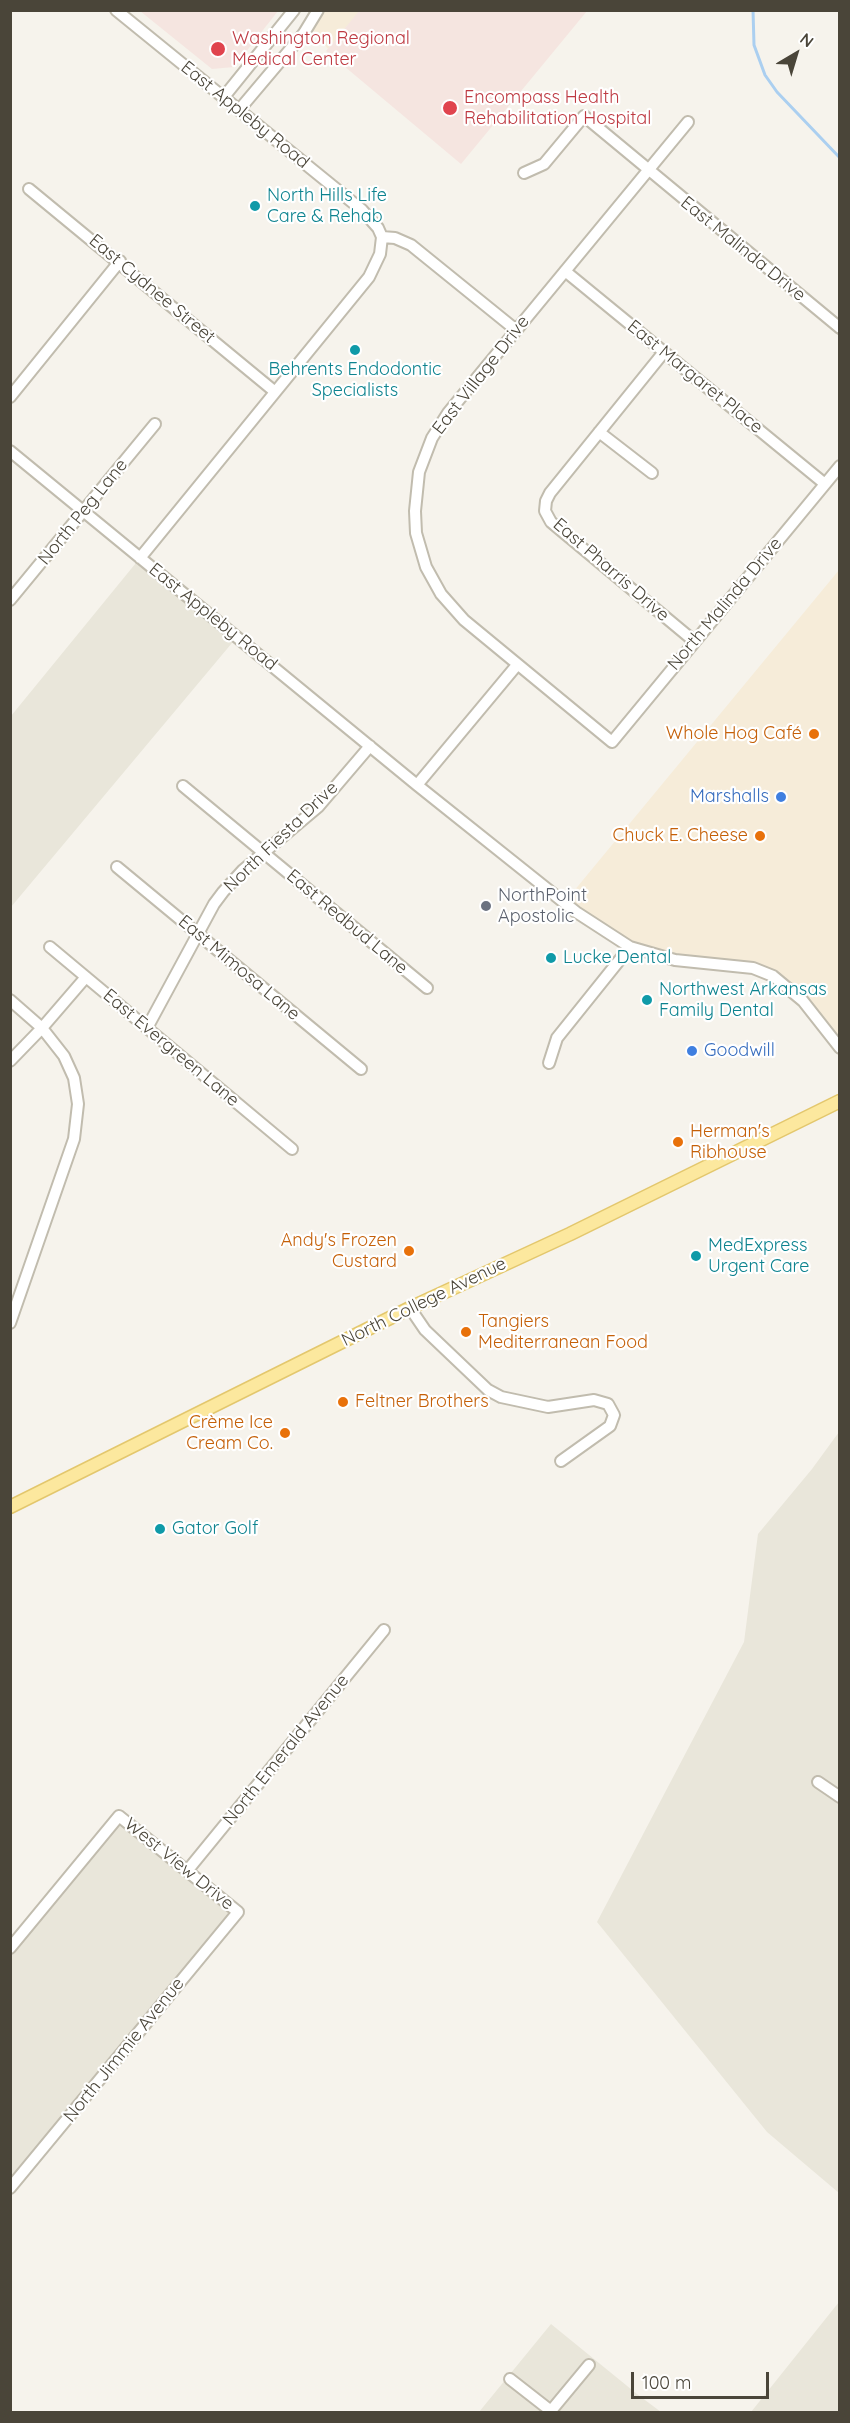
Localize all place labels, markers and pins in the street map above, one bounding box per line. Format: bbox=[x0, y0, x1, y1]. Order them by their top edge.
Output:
place label: Washington Regional Medical Center bbox=[232, 28, 410, 70]
marker: Washington Regional Medical Center bbox=[209, 40, 227, 58]
place label: Encompass Health Rehabilitation Hospital bbox=[464, 87, 651, 130]
marker: Encompass Health Rehabilitation Hospital bbox=[441, 99, 459, 117]
place label: North Hills Life Care & Rehab bbox=[267, 185, 387, 228]
marker: North Hills Life Care & Rehab bbox=[248, 199, 262, 213]
marker: Behrents Endodontic Specialists bbox=[348, 343, 362, 357]
place label: Behrents Endodontic Specialists bbox=[269, 359, 441, 401]
place label: Whole Hog Café bbox=[666, 723, 802, 745]
marker: Whole Hog Café bbox=[807, 727, 821, 741]
place label: Marshalls bbox=[690, 786, 769, 808]
marker: Marshalls bbox=[774, 790, 788, 804]
place label: Chuck E. Cheese bbox=[613, 825, 748, 847]
marker: Chuck E. Cheese bbox=[753, 829, 767, 843]
place label: NorthPoint Apostolic bbox=[498, 885, 587, 928]
marker: NorthPoint Apostolic bbox=[479, 899, 493, 913]
place label: Lucke Dental bbox=[563, 947, 671, 969]
marker: Lucke Dental bbox=[544, 951, 558, 965]
place label: Northwest Arkansas Family Dental bbox=[659, 979, 827, 1022]
marker: Northwest Arkansas Family Dental bbox=[640, 993, 654, 1007]
place label: Goodwill bbox=[704, 1040, 775, 1062]
marker: Goodwill bbox=[685, 1044, 699, 1058]
place label: Herman's Ribhouse bbox=[690, 1121, 770, 1164]
marker: Herman's Ribhouse bbox=[671, 1135, 685, 1149]
place label: Andy's Frozen Custard bbox=[281, 1230, 397, 1272]
place label: MedExpress Urgent Care bbox=[708, 1235, 809, 1278]
marker: Andy's Frozen Custard bbox=[402, 1244, 416, 1258]
marker: MedExpress Urgent Care bbox=[689, 1249, 703, 1263]
place label: Tangiers Mediterranean Food bbox=[478, 1311, 648, 1354]
marker: Tangiers Mediterranean Food bbox=[459, 1325, 473, 1339]
place label: Feltner Brothers bbox=[355, 1391, 489, 1413]
marker: Feltner Brothers bbox=[336, 1395, 350, 1409]
place label: Crème Ice Cream Co. bbox=[186, 1412, 273, 1454]
marker: Crème Ice Cream Co. bbox=[278, 1426, 292, 1440]
place label: Gator Golf bbox=[172, 1518, 258, 1540]
marker: Gator Golf bbox=[153, 1522, 167, 1536]

